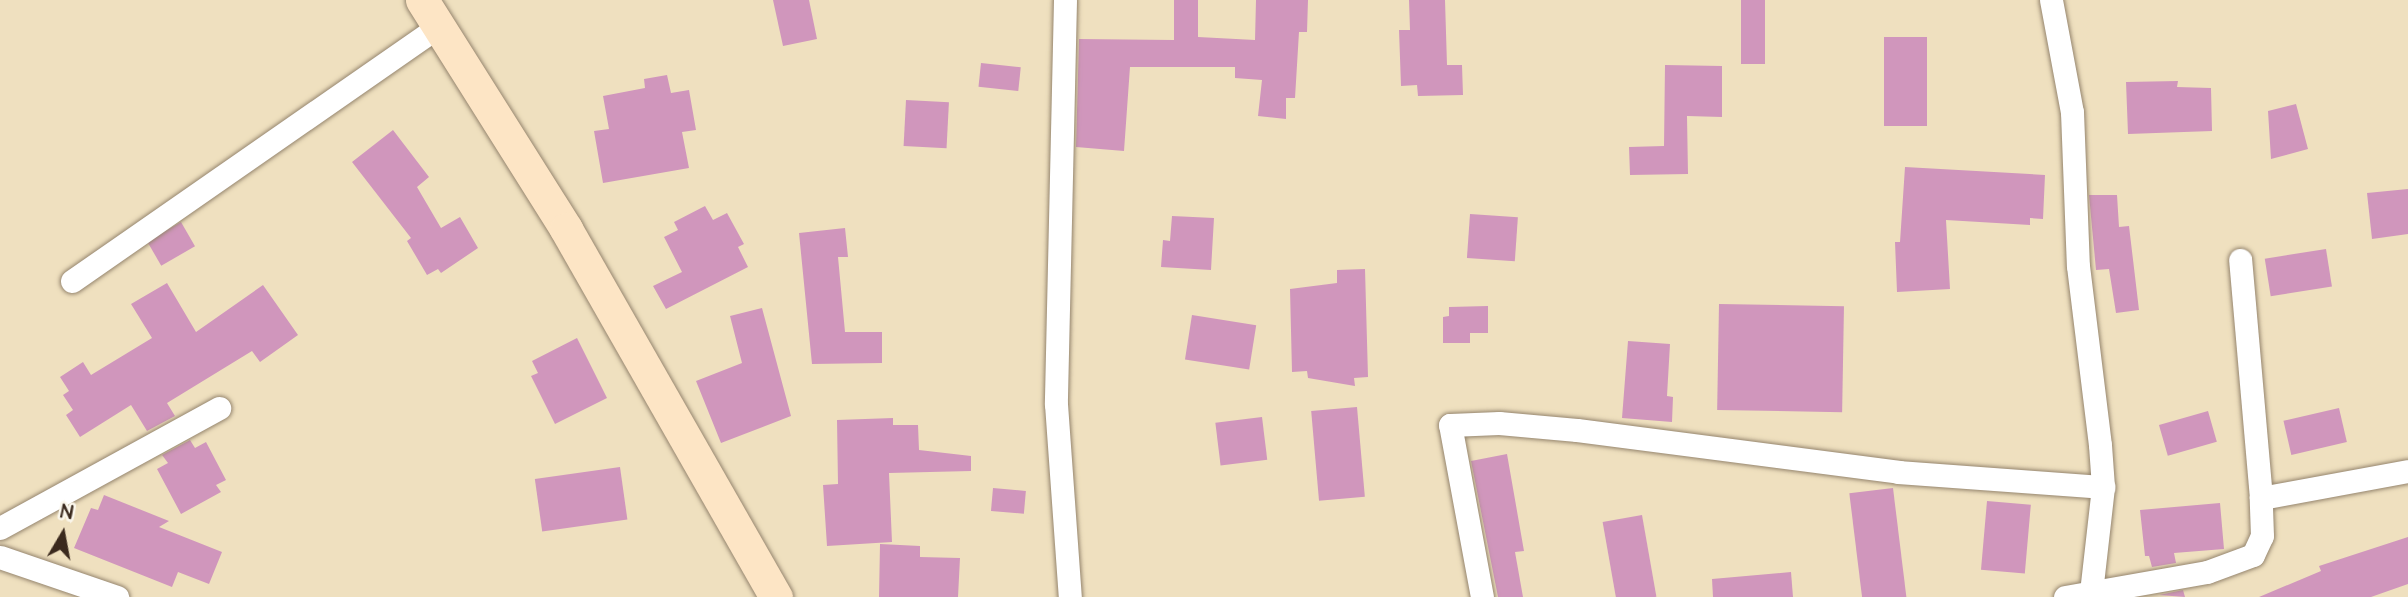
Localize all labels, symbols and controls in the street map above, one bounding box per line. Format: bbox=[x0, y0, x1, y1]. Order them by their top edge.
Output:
text: N bbox=[59, 498, 75, 527]
north arrow bbox=[28, 499, 98, 569]

